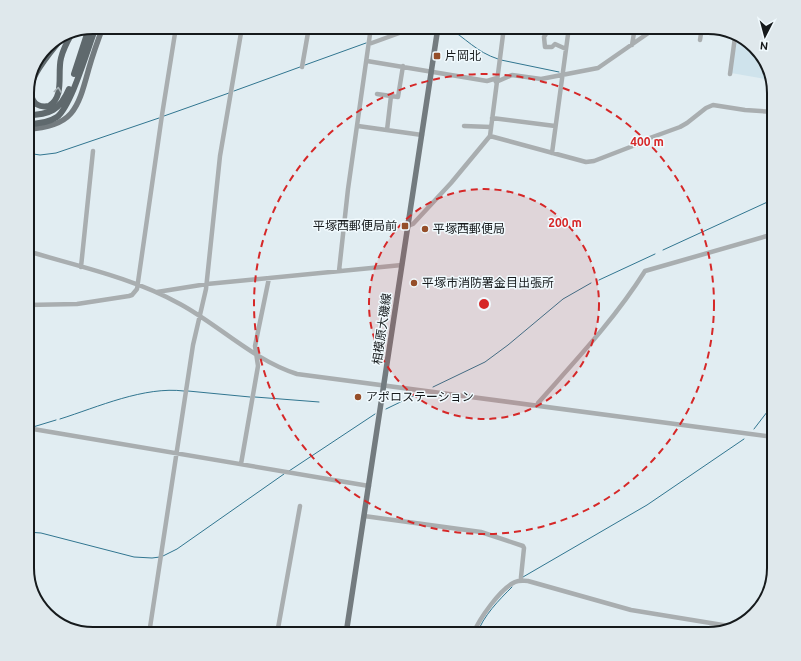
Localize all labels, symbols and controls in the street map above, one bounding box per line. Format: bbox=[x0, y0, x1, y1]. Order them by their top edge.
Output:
north arrow bbox=[745, 16, 785, 56]
text: N bbox=[759, 40, 769, 52]
place label: 片岡北 bbox=[445, 49, 481, 62]
marker: 片岡北 bbox=[432, 51, 442, 61]
one-way arrow bbox=[53, 87, 62, 93]
text: 400 m bbox=[630, 135, 664, 148]
text: 200 m bbox=[548, 216, 582, 229]
place label: 平塚西郵便局前 bbox=[313, 219, 397, 232]
marker: 平塚西郵便局前 bbox=[400, 221, 410, 231]
place label: 平塚西郵便局 bbox=[433, 222, 505, 235]
marker: 平塚西郵便局 bbox=[420, 224, 430, 234]
place label: 平塚市消防署金目出張所 bbox=[422, 276, 554, 289]
marker: 平塚市消防署金目出張所 bbox=[409, 278, 419, 288]
street label: 相模原大磯線 bbox=[370, 292, 393, 365]
centre of rings bbox=[477, 297, 491, 311]
place label: アポロステーション bbox=[366, 390, 474, 403]
marker: アポロステーション bbox=[353, 392, 363, 402]

